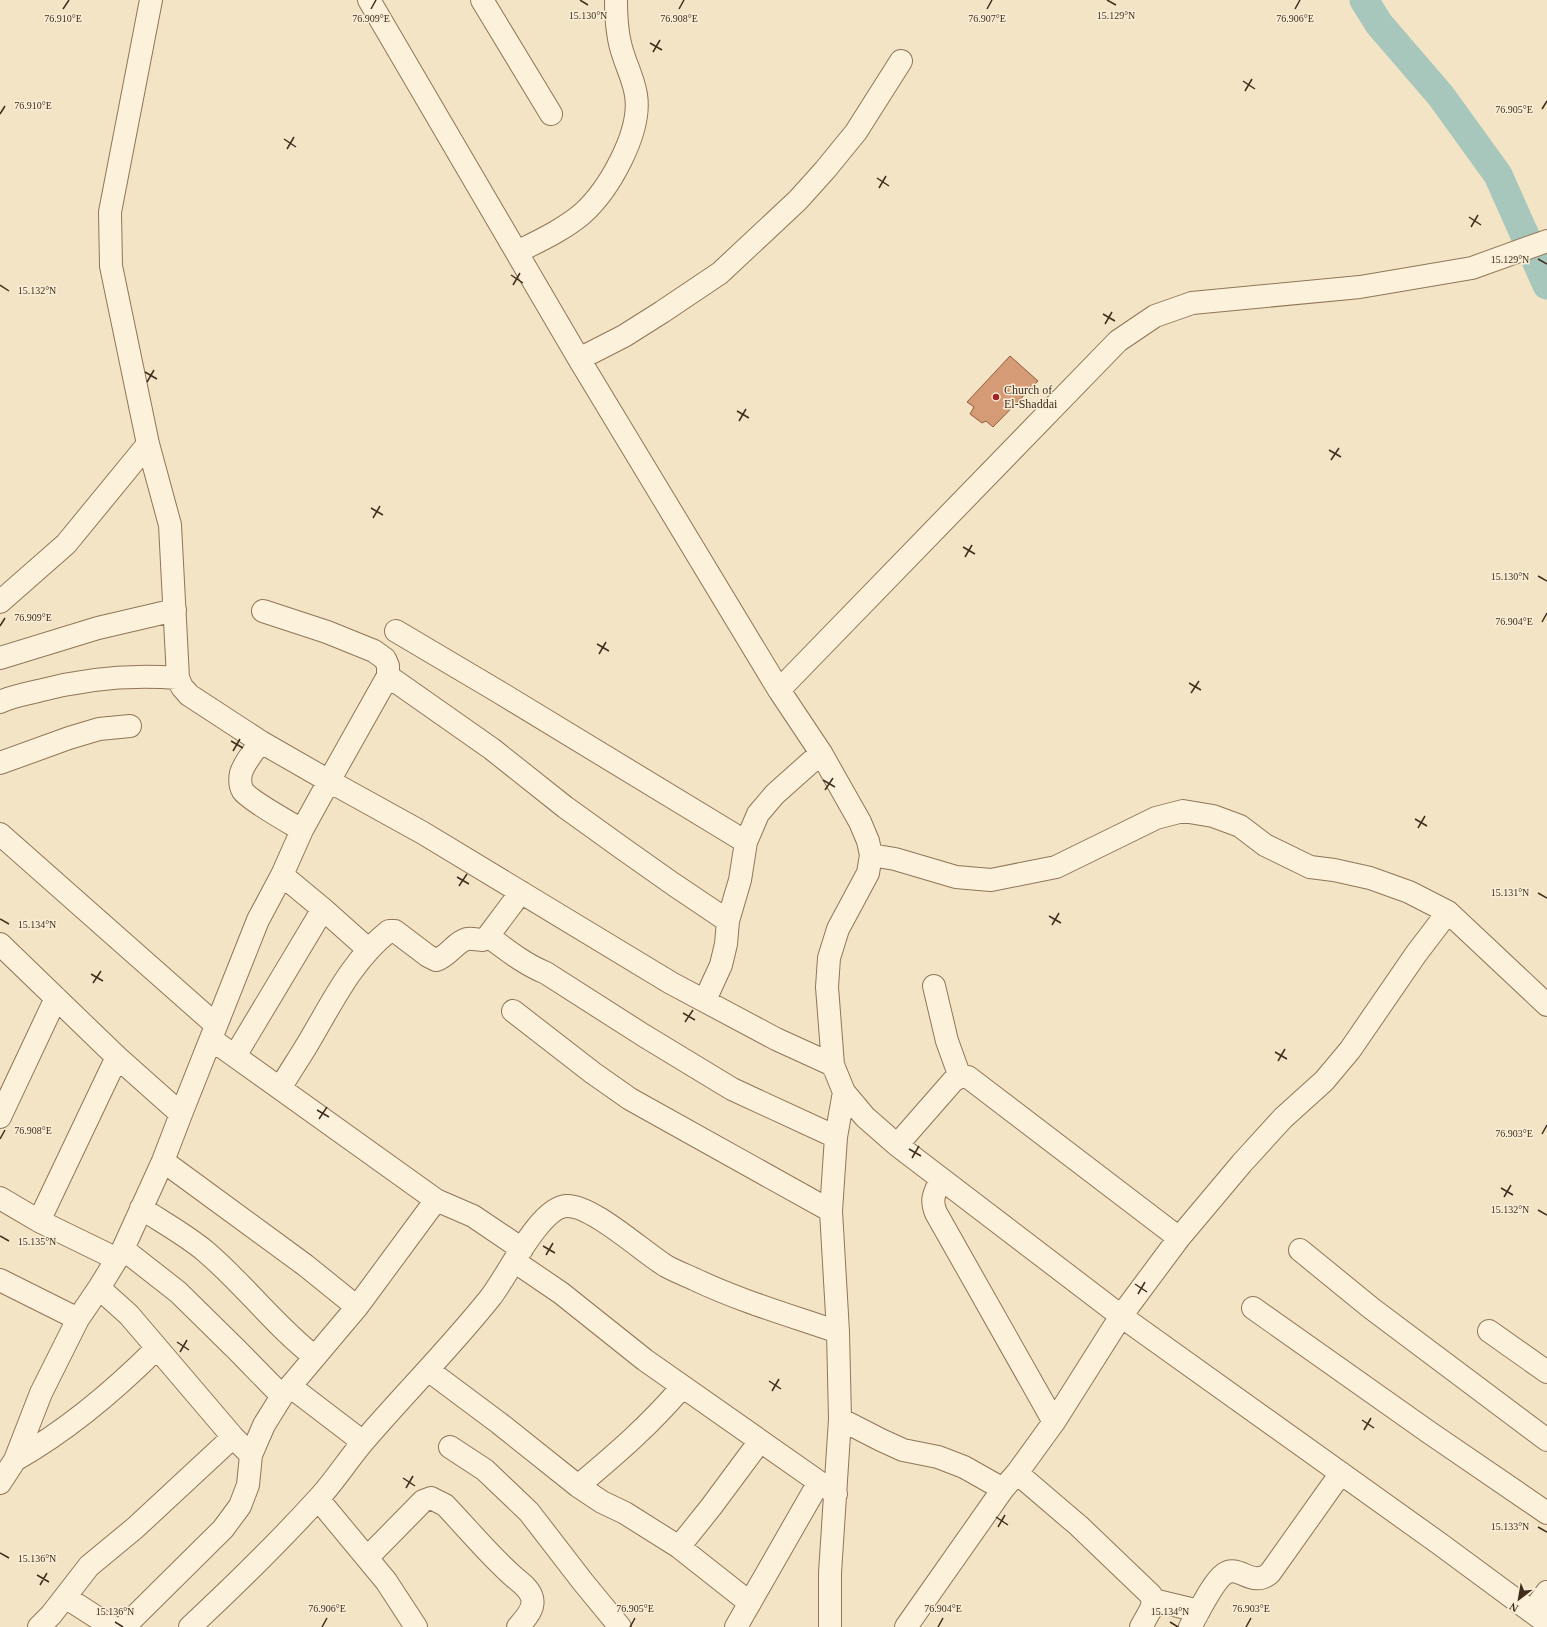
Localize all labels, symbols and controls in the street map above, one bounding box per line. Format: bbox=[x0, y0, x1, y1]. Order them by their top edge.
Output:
text: 15.130°N bbox=[569, 10, 607, 21]
text: 15.129°N bbox=[1097, 10, 1135, 21]
text: 76.910°E bbox=[44, 13, 82, 24]
text: 76.909°E bbox=[352, 13, 390, 24]
text: 76.908°E bbox=[660, 13, 698, 24]
text: 76.907°E bbox=[968, 13, 1006, 24]
text: 76.906°E bbox=[1276, 13, 1314, 24]
text: 76.910°E bbox=[14, 100, 52, 111]
text: 76.905°E bbox=[1495, 104, 1533, 115]
text: 15.129°N bbox=[1491, 254, 1529, 265]
text: 15.132°N bbox=[18, 285, 56, 296]
place label: Church of El-Shaddai bbox=[1004, 383, 1058, 411]
marker: Church of El-Shaddai bbox=[991, 392, 1001, 402]
text: 15.130°N bbox=[1491, 571, 1529, 582]
text: 76.909°E bbox=[14, 612, 52, 623]
text: 76.904°E bbox=[1495, 616, 1533, 627]
text: 15.131°N bbox=[1491, 887, 1529, 898]
text: 15.134°N bbox=[18, 919, 56, 930]
text: 76.908°E bbox=[14, 1125, 52, 1136]
text: 76.903°E bbox=[1495, 1128, 1533, 1139]
text: 15.132°N bbox=[1491, 1204, 1529, 1215]
text: 15.135°N bbox=[18, 1236, 56, 1247]
text: 15.133°N bbox=[1491, 1521, 1529, 1532]
text: 15.136°N bbox=[18, 1553, 56, 1564]
north arrow bbox=[1499, 1579, 1539, 1619]
text: N bbox=[1507, 1600, 1520, 1615]
text: 76.906°E bbox=[308, 1603, 346, 1614]
text: 76.905°E bbox=[616, 1603, 654, 1614]
text: 76.904°E bbox=[924, 1603, 962, 1614]
text: 76.903°E bbox=[1232, 1603, 1270, 1614]
text: 15.136°N bbox=[96, 1606, 134, 1617]
text: 15.134°N bbox=[1151, 1606, 1189, 1617]

